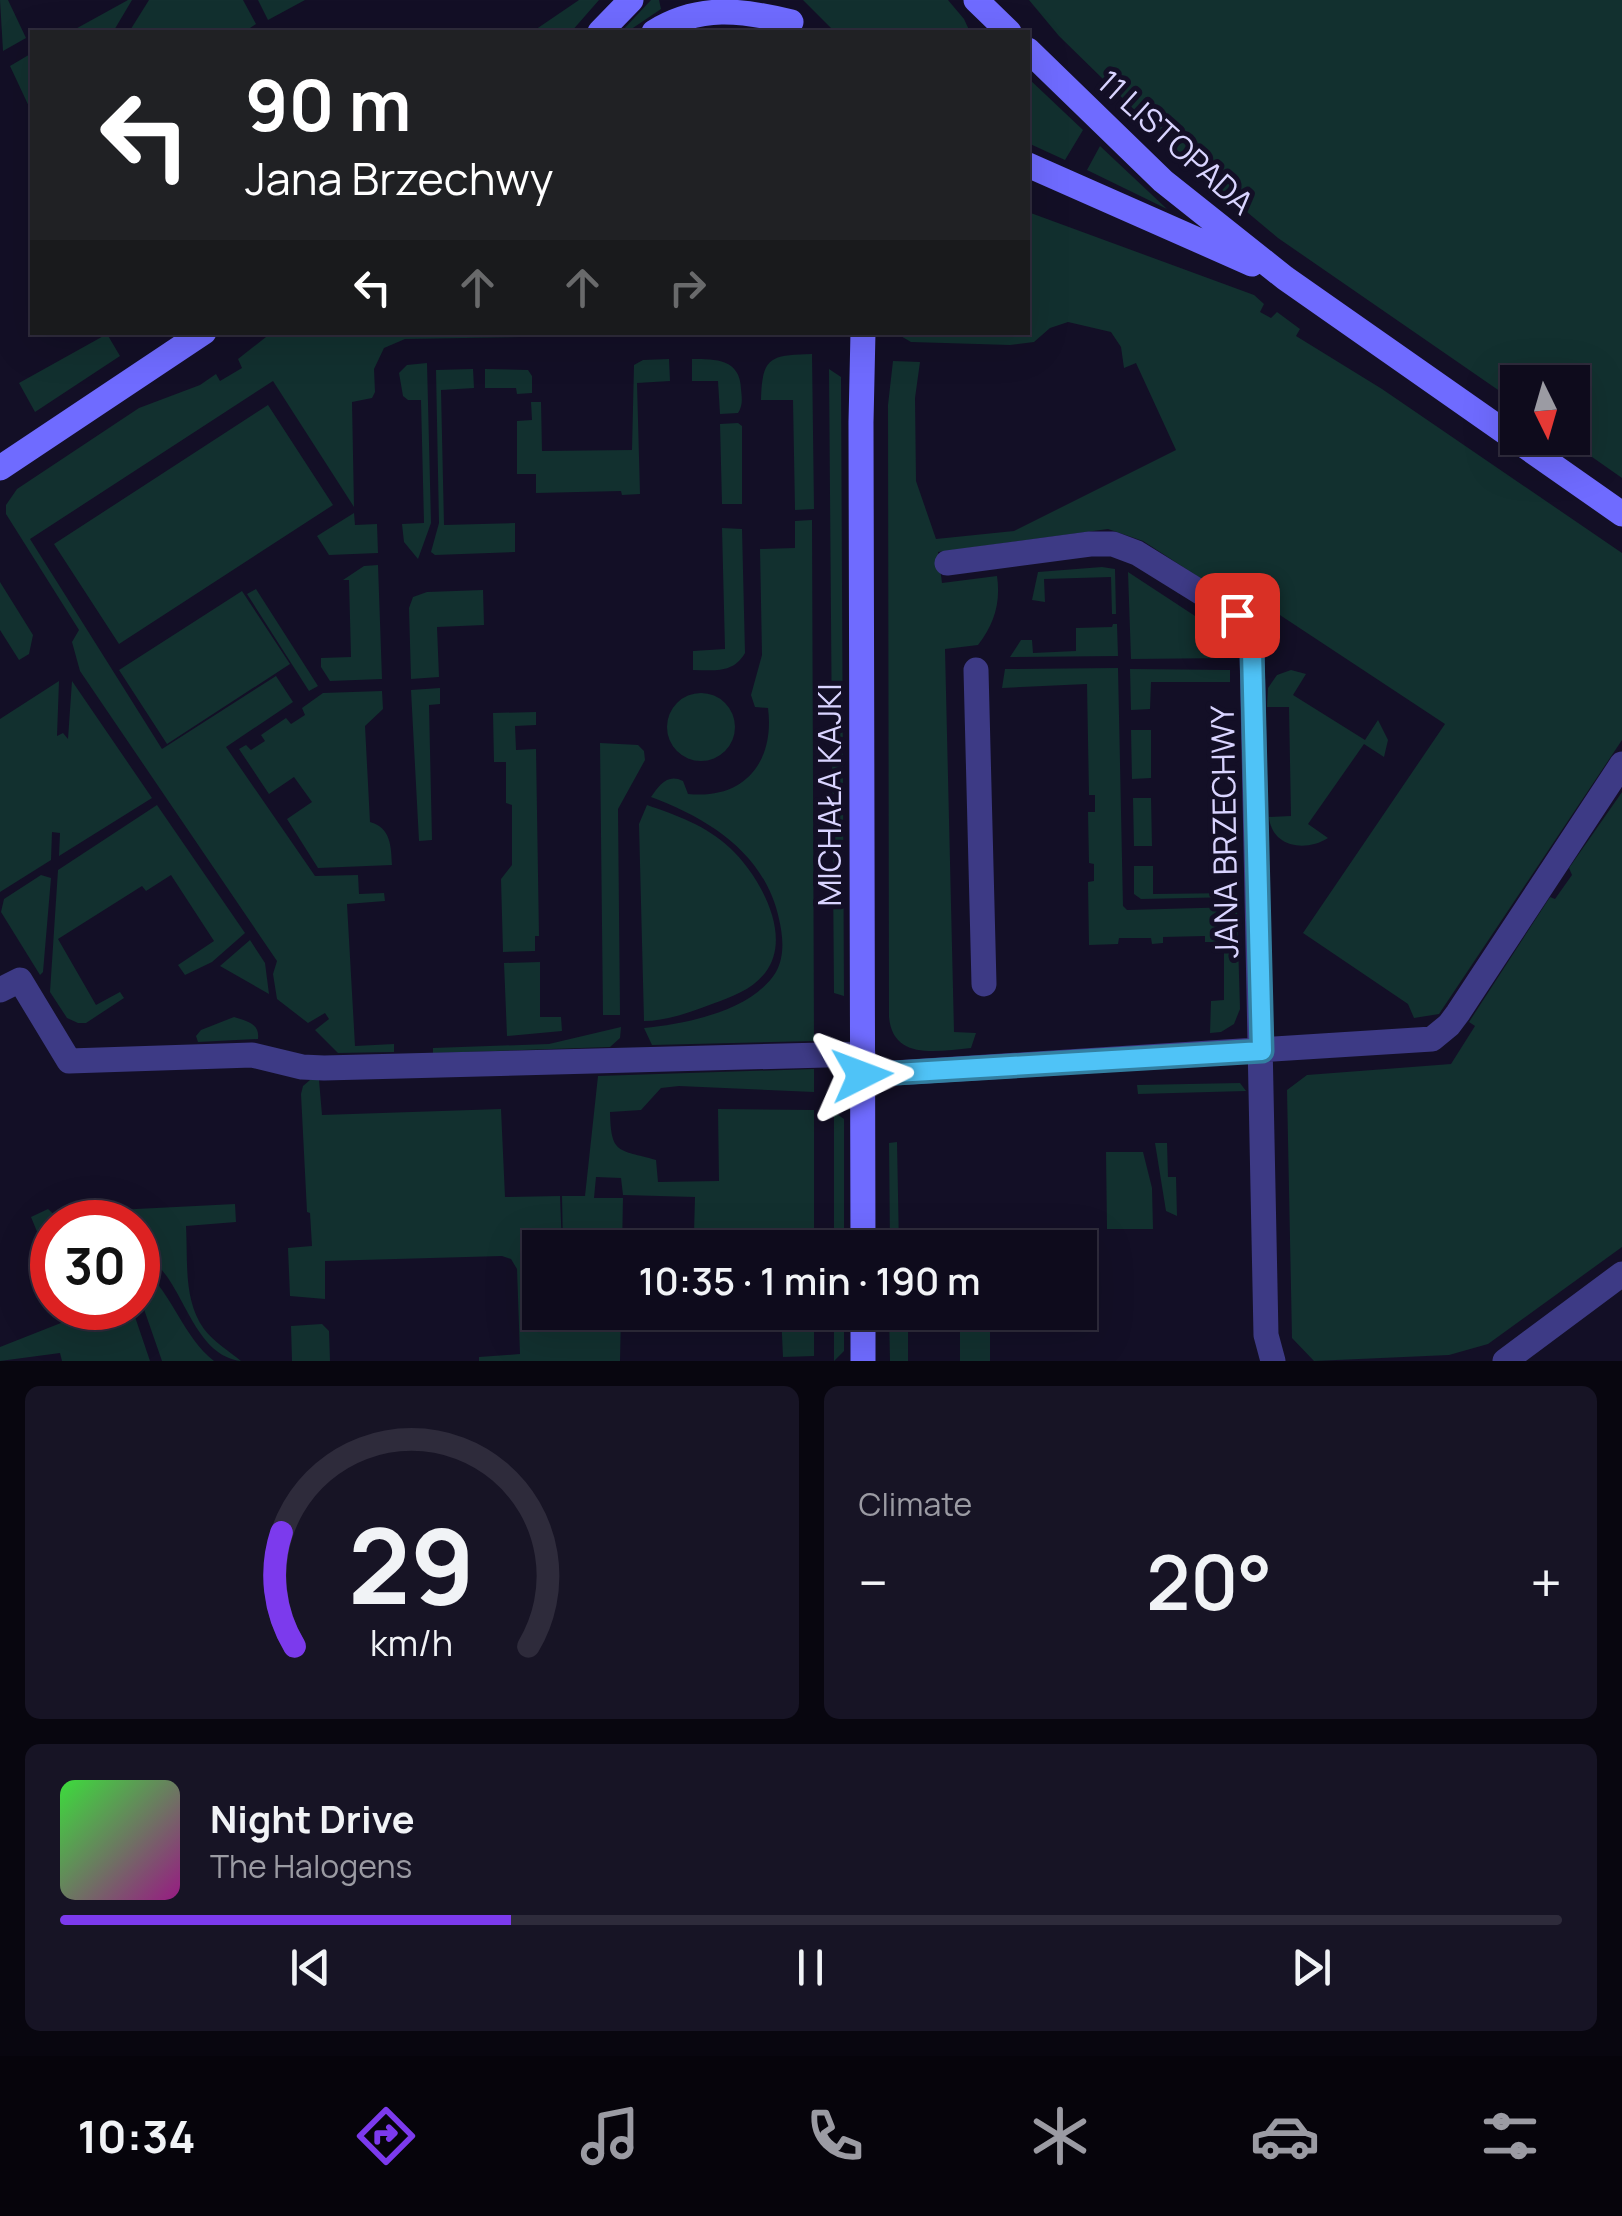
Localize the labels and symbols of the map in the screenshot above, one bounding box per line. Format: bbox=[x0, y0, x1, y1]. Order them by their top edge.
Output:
street label: 11 LISTOPADA bbox=[1088, 60, 1264, 224]
north arrow bbox=[1500, 365, 1590, 455]
pin bbox=[1195, 573, 1280, 658]
street label: MICHAŁA KAJKI bbox=[807, 683, 851, 907]
street label: JANA BRZECHWY bbox=[1200, 705, 1248, 959]
position arrow bbox=[810, 1023, 914, 1127]
speed limit sign: 30 bbox=[30, 1200, 160, 1330]

